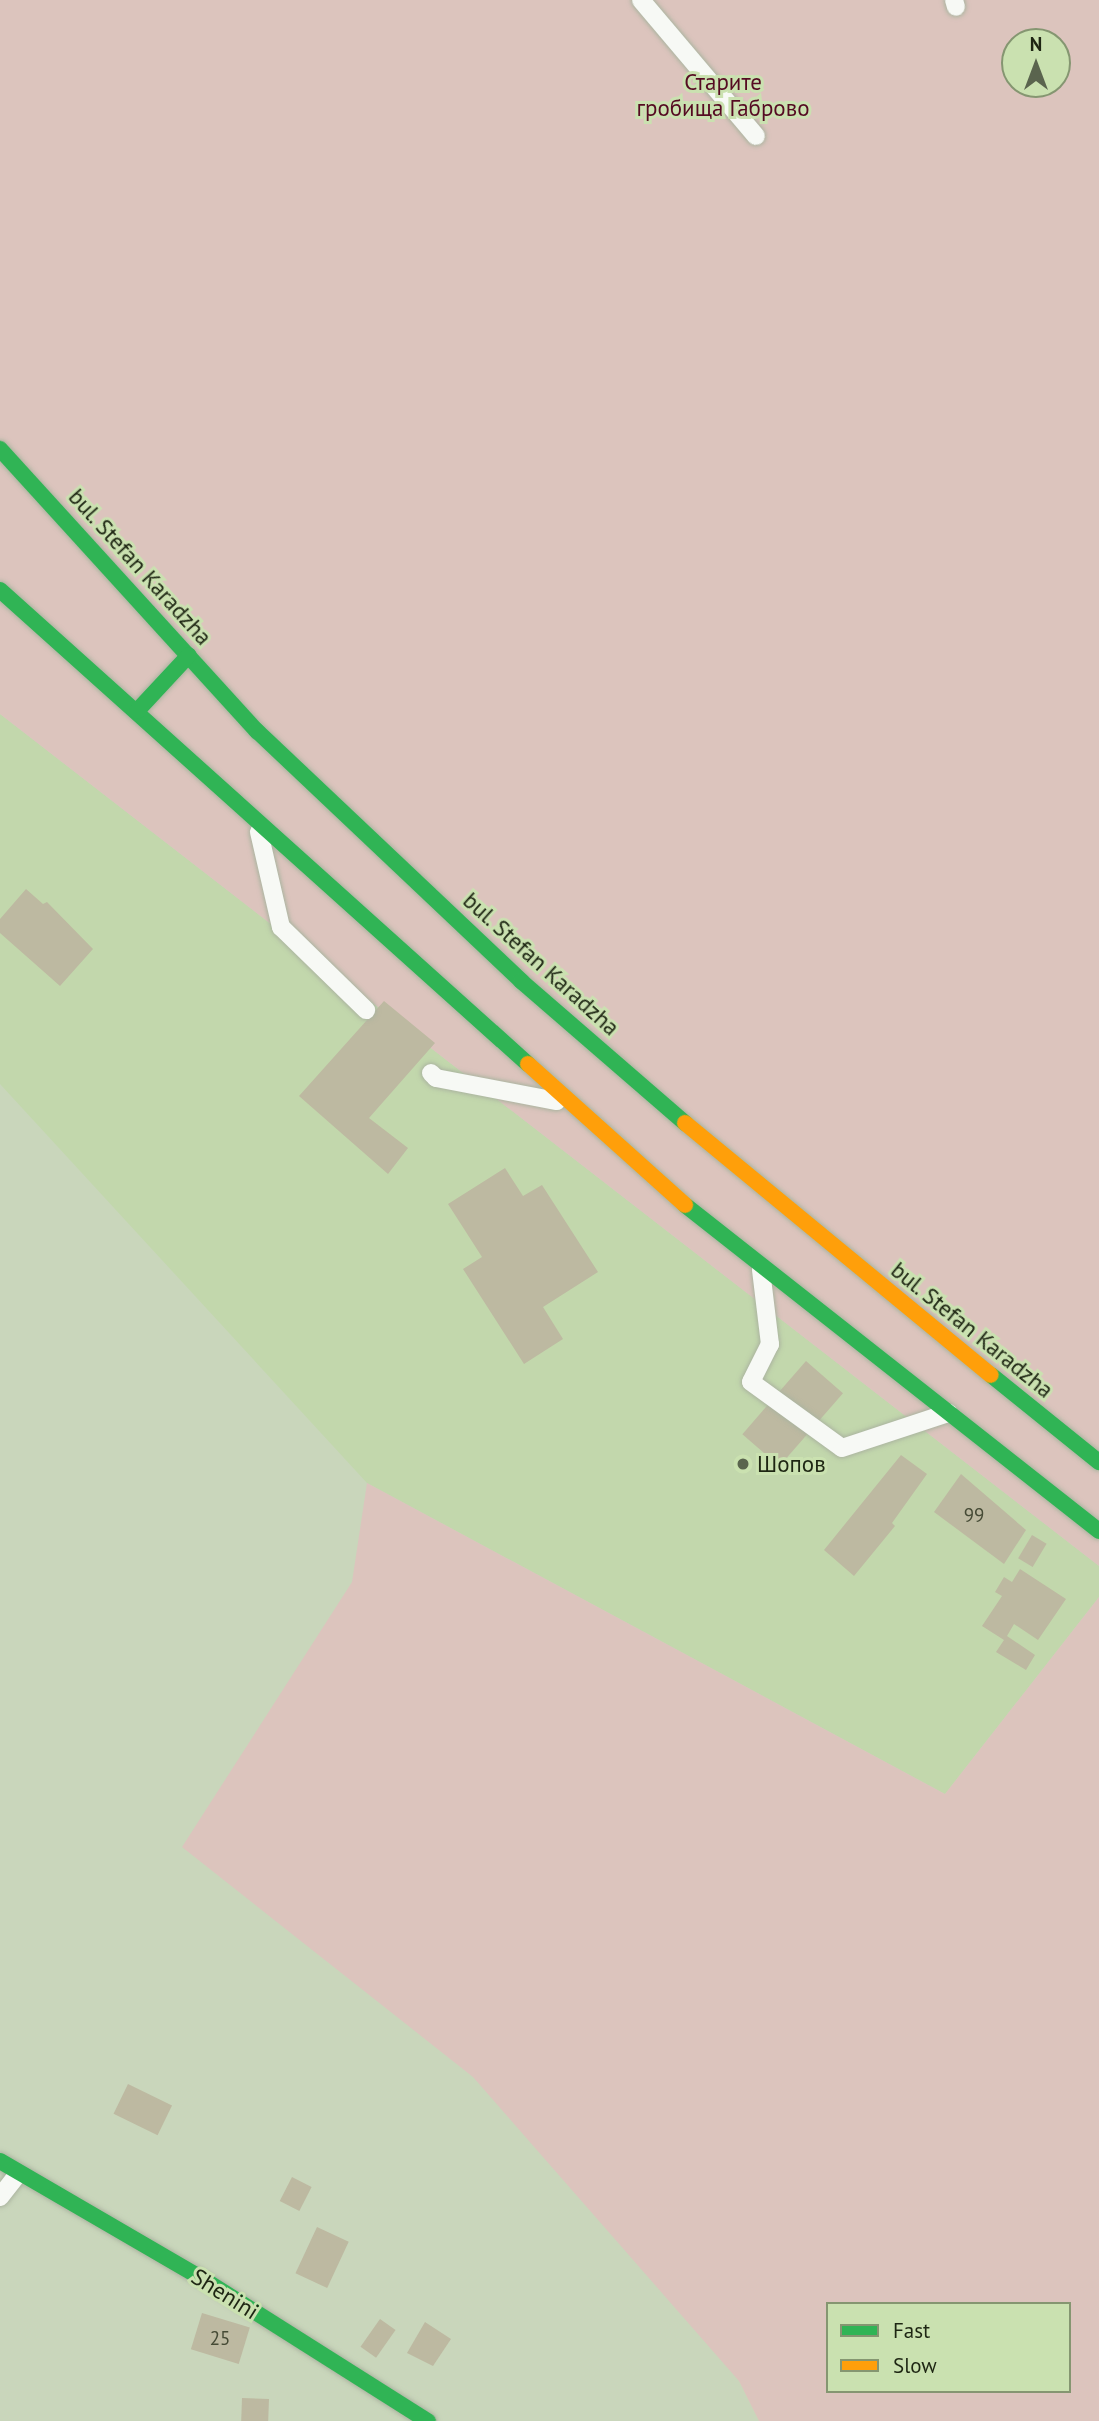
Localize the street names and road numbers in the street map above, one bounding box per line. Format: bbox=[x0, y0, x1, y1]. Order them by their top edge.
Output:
street label: bul. Stefan Karadzha bbox=[62, 483, 218, 651]
street label: bul. Stefan Karadzha bbox=[457, 886, 625, 1042]
street label: bul. Stefan Karadzha bbox=[885, 1256, 1059, 1404]
street label: Shenini bbox=[186, 2263, 264, 2325]

